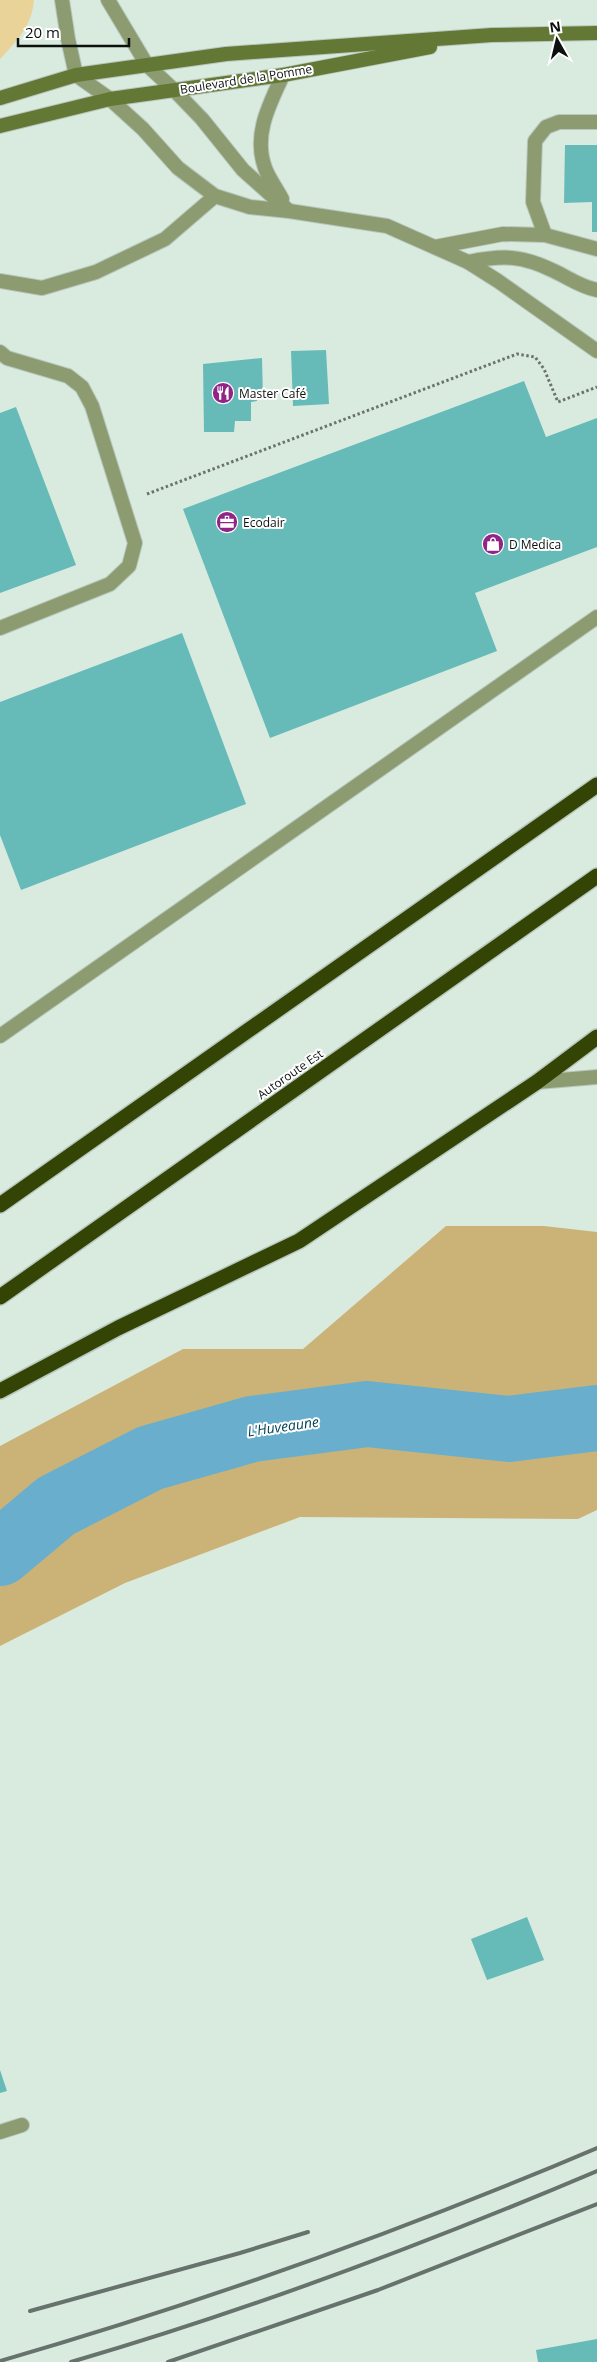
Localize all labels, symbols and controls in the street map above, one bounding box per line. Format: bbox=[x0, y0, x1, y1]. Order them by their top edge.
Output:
scale bar bbox=[18, 15, 129, 47]
north arrow bbox=[532, 15, 582, 65]
text: N bbox=[548, 16, 562, 37]
text: 20 m bbox=[25, 22, 60, 42]
street label: Boulevard de la Pomme bbox=[179, 60, 314, 98]
restaurant icon: Master Café bbox=[211, 381, 235, 405]
place label: Master Café bbox=[239, 385, 306, 402]
office icon: Ecodair bbox=[215, 510, 239, 534]
place label: Ecodair bbox=[243, 514, 285, 531]
shop icon: D Medica bbox=[481, 532, 505, 556]
place label: D Medica bbox=[509, 536, 561, 553]
street label: Autoroute Est bbox=[254, 1045, 326, 1103]
water label: L'Huveaune bbox=[246, 1412, 320, 1440]

